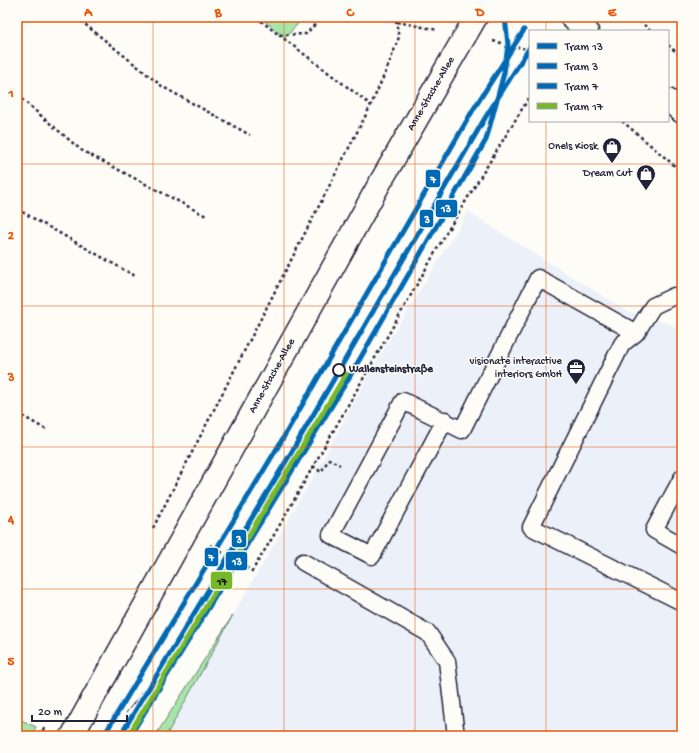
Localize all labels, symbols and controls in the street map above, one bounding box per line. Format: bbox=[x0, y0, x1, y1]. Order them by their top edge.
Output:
text: A bbox=[83, 6, 93, 21]
text: B bbox=[214, 6, 223, 21]
text: C bbox=[345, 6, 355, 21]
text: D bbox=[475, 6, 485, 21]
text: E bbox=[608, 6, 617, 21]
legend bbox=[529, 30, 669, 122]
text: Tram 13 bbox=[564, 41, 603, 55]
street label: Anne-Stache-Allee bbox=[405, 54, 458, 133]
text: Tram 3 bbox=[564, 61, 598, 75]
text: Tram 7 bbox=[564, 81, 599, 95]
text: 1 bbox=[7, 87, 14, 102]
text: Tram 17 bbox=[564, 101, 604, 115]
shop icon: Onels Kiosk bbox=[601, 136, 623, 164]
place label: Onels Kiosk bbox=[548, 141, 599, 153]
shop icon: Dream Cut bbox=[635, 163, 657, 191]
place label: Dream Cut bbox=[582, 168, 633, 180]
line badge: 7 bbox=[425, 169, 441, 188]
text: 7 bbox=[429, 175, 437, 187]
line badge: 13 bbox=[435, 199, 458, 218]
text: 13 bbox=[440, 204, 451, 216]
line badge: 3 bbox=[419, 209, 434, 228]
text: 3 bbox=[423, 215, 430, 227]
text: 2 bbox=[8, 229, 15, 244]
street label: Anne-Stache-Allee bbox=[247, 336, 298, 415]
place label: visionate interactive interiors GmbH bbox=[470, 356, 563, 381]
office icon: visionate interactive interiors GmbH bbox=[565, 357, 587, 385]
marker: Wallensteinstraße bbox=[332, 363, 346, 377]
place label: Wallensteinstraße bbox=[348, 363, 434, 376]
text: 3 bbox=[7, 371, 15, 386]
text: 4 bbox=[7, 513, 15, 528]
line badge: 3 bbox=[231, 529, 247, 548]
text: 3 bbox=[235, 535, 242, 547]
line badge: 7 bbox=[204, 547, 219, 567]
line badge: 13 bbox=[225, 551, 248, 571]
text: 7 bbox=[207, 553, 215, 565]
text: 13 bbox=[231, 557, 242, 569]
line badge: 17 bbox=[210, 571, 233, 590]
text: 17 bbox=[216, 577, 228, 589]
text: 5 bbox=[8, 655, 15, 670]
scale bar bbox=[32, 697, 127, 723]
text: 20 m bbox=[38, 706, 63, 720]

